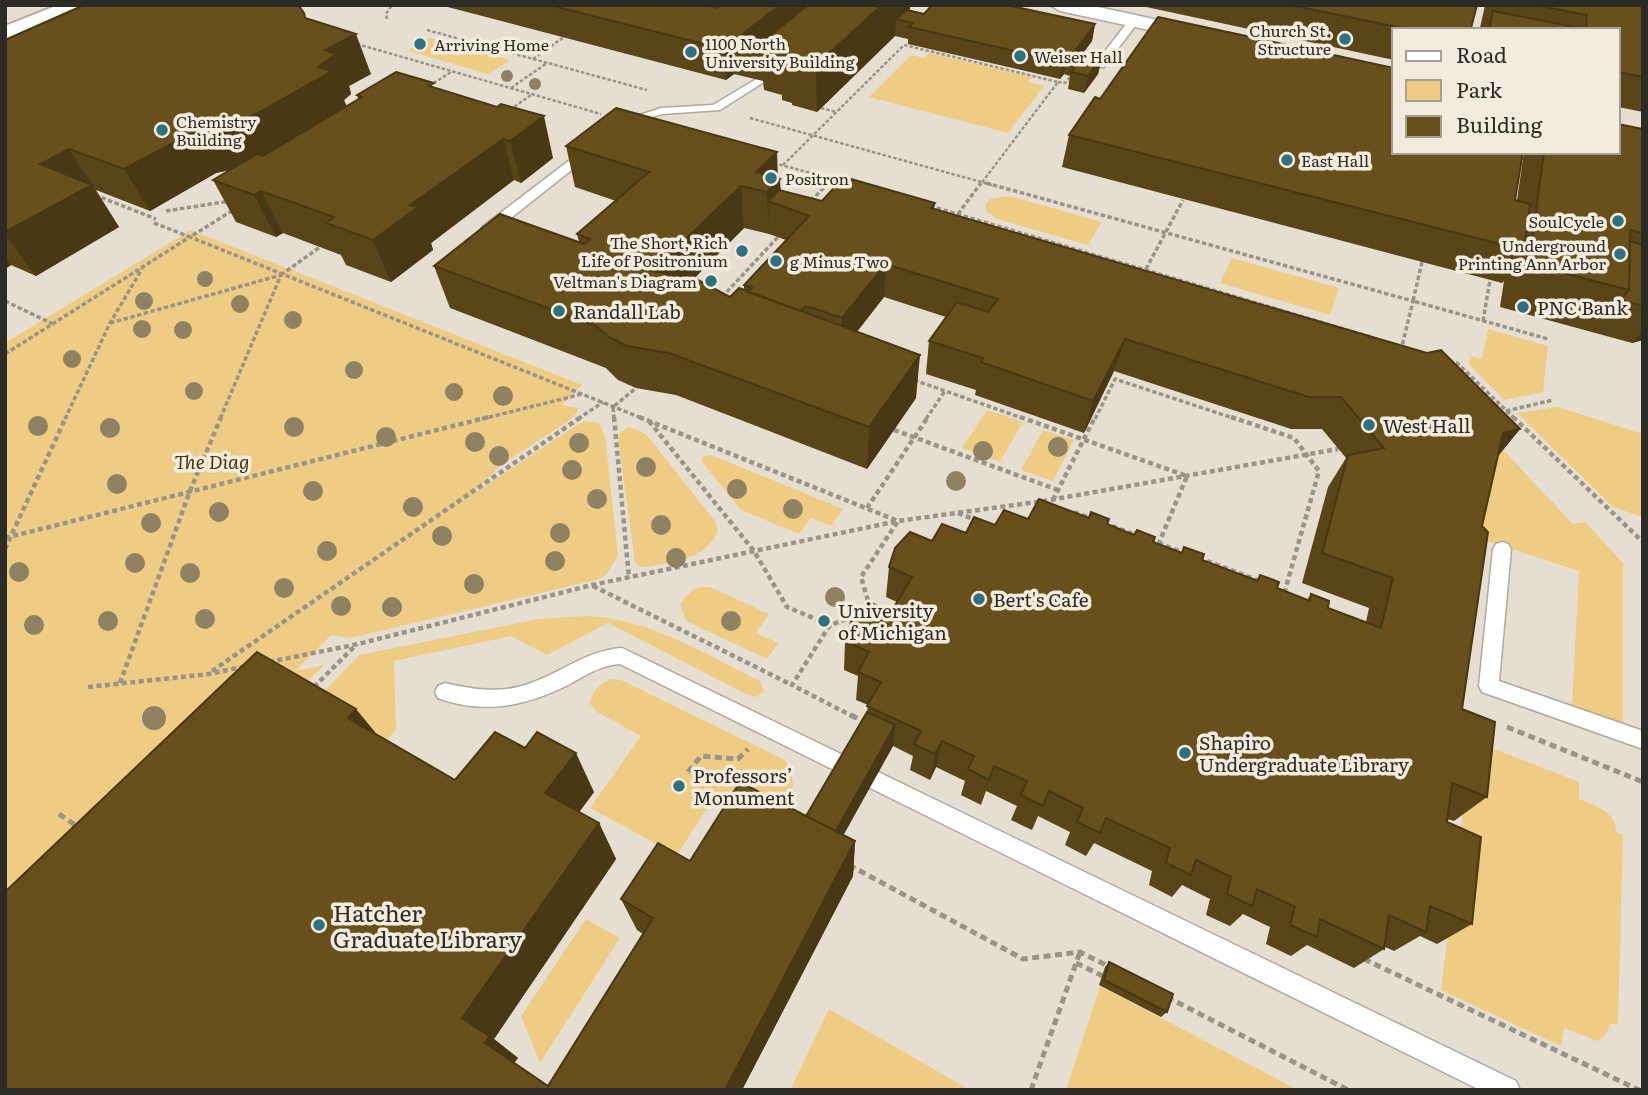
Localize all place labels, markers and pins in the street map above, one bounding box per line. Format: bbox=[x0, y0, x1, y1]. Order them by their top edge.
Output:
place label: Church St. Structure bbox=[1249, 18, 1331, 60]
place label: 1100 North University Building bbox=[705, 31, 855, 73]
marker: Church St. Structure bbox=[1337, 31, 1353, 47]
place label: Arriving Home bbox=[434, 32, 549, 56]
marker: Arriving Home bbox=[412, 36, 428, 52]
marker: 1100 North University Building bbox=[683, 44, 699, 60]
place label: Weiser Hall bbox=[1034, 44, 1123, 68]
marker: Weiser Hall bbox=[1012, 48, 1028, 64]
place label: Chemistry Building bbox=[176, 109, 257, 151]
marker: Chemistry Building bbox=[154, 122, 170, 138]
place label: East Hall bbox=[1301, 148, 1369, 172]
marker: East Hall bbox=[1279, 152, 1295, 168]
place label: Positron bbox=[785, 166, 850, 190]
marker: Positron bbox=[763, 170, 779, 186]
place label: SoulCycle bbox=[1528, 209, 1604, 233]
marker: SoulCycle bbox=[1610, 213, 1626, 229]
place label: The Short, Rich Life of Positronium bbox=[581, 230, 728, 272]
place label: Underground Printing Ann Arbor bbox=[1458, 233, 1606, 275]
marker: The Short, Rich Life of Positronium bbox=[734, 243, 750, 259]
marker: Underground Printing Ann Arbor bbox=[1612, 246, 1628, 262]
place label: g Minus Two bbox=[790, 249, 889, 273]
marker: g Minus Two bbox=[768, 253, 784, 269]
place label: Veltman's Diagram bbox=[553, 269, 697, 293]
marker: Veltman's Diagram bbox=[703, 273, 719, 289]
place label: PNC Bank bbox=[1537, 293, 1628, 321]
place label: Randall Lab bbox=[573, 297, 681, 325]
marker: PNC Bank bbox=[1515, 299, 1531, 315]
marker: Randall Lab bbox=[551, 303, 567, 319]
place label: West Hall bbox=[1383, 411, 1470, 439]
marker: West Hall bbox=[1361, 417, 1377, 433]
place label: Bert's Cafe bbox=[993, 585, 1089, 613]
marker: Bert's Cafe bbox=[971, 591, 987, 607]
place label: University of Michigan bbox=[838, 596, 947, 646]
marker: University of Michigan bbox=[816, 613, 832, 629]
place label: Shapiro Undergraduate Library bbox=[1199, 728, 1409, 778]
marker: Shapiro Undergraduate Library bbox=[1177, 745, 1193, 761]
place label: Professors’ Monument bbox=[693, 761, 795, 811]
marker: Professors’ Monument bbox=[671, 778, 687, 794]
place label: Hatcher Graduate Library bbox=[333, 895, 523, 955]
marker: Hatcher Graduate Library bbox=[311, 917, 327, 933]

